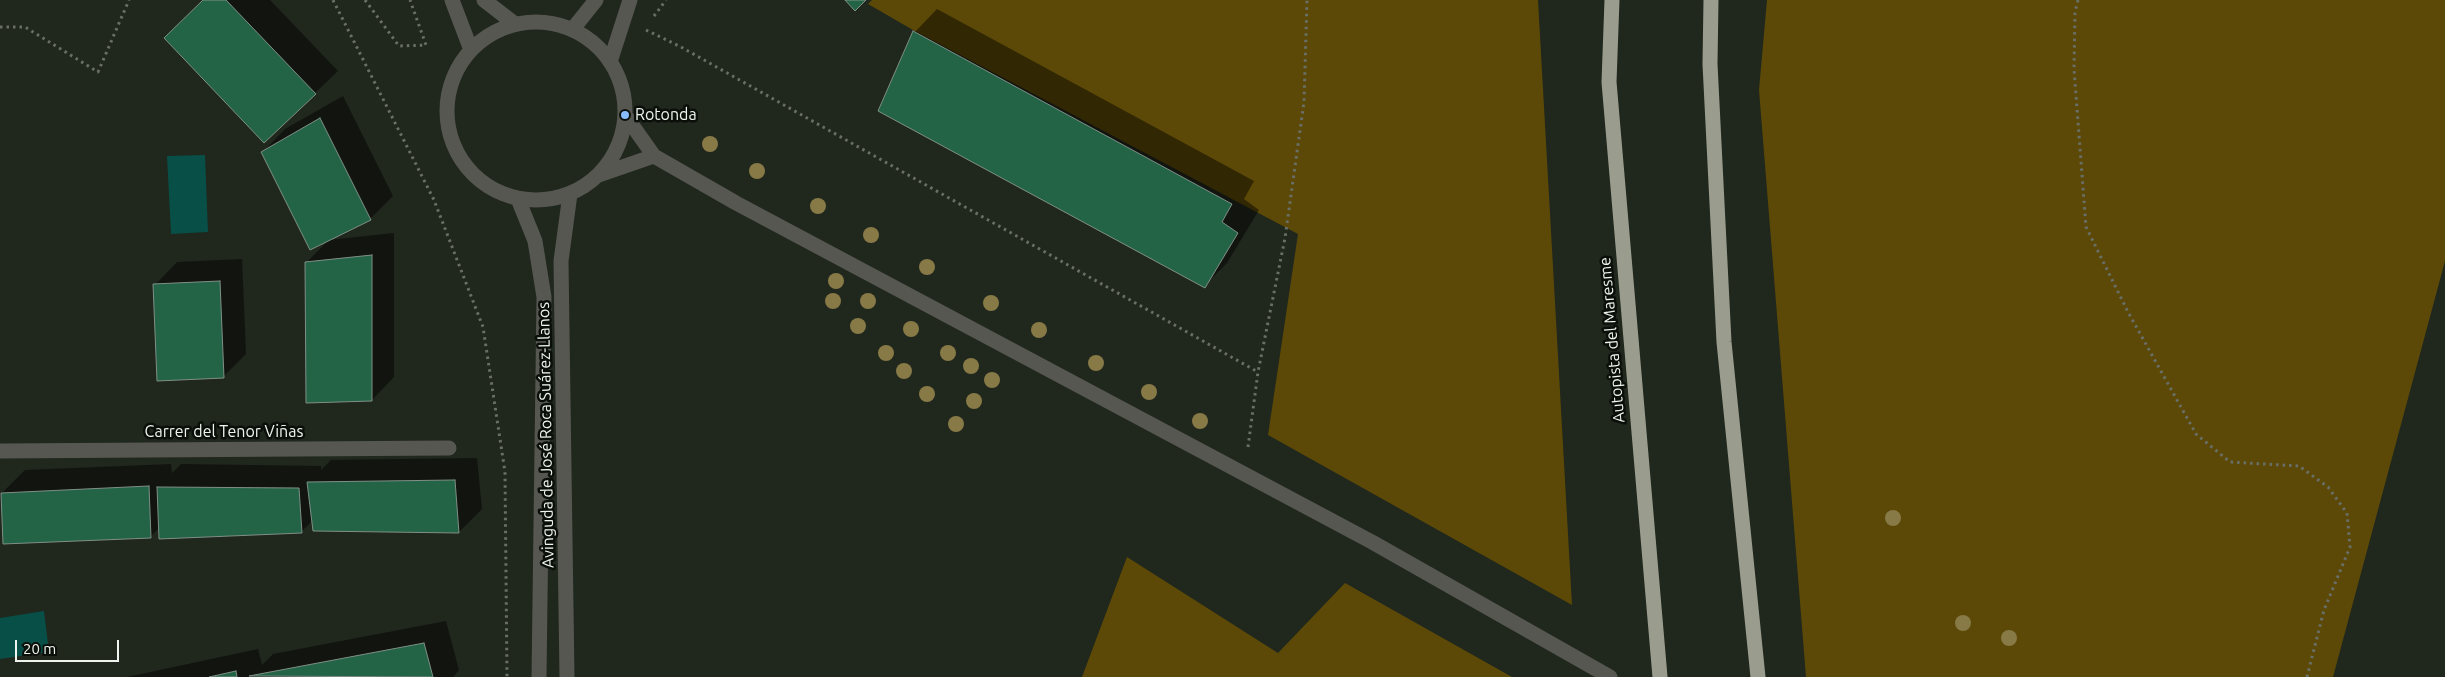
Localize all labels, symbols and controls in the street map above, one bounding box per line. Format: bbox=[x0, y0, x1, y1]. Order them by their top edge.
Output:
place label: Rotonda bbox=[635, 105, 697, 125]
marker: Rotonda bbox=[619, 109, 631, 121]
street label: Autopista del Maresme bbox=[1595, 256, 1629, 424]
street label: Avinguda de José Roca Suárez-Llanos bbox=[534, 302, 558, 568]
street label: Carrer del Tenor Viñas bbox=[145, 422, 303, 442]
scale bar bbox=[18, 630, 121, 662]
text: 20 m bbox=[23, 640, 56, 657]

